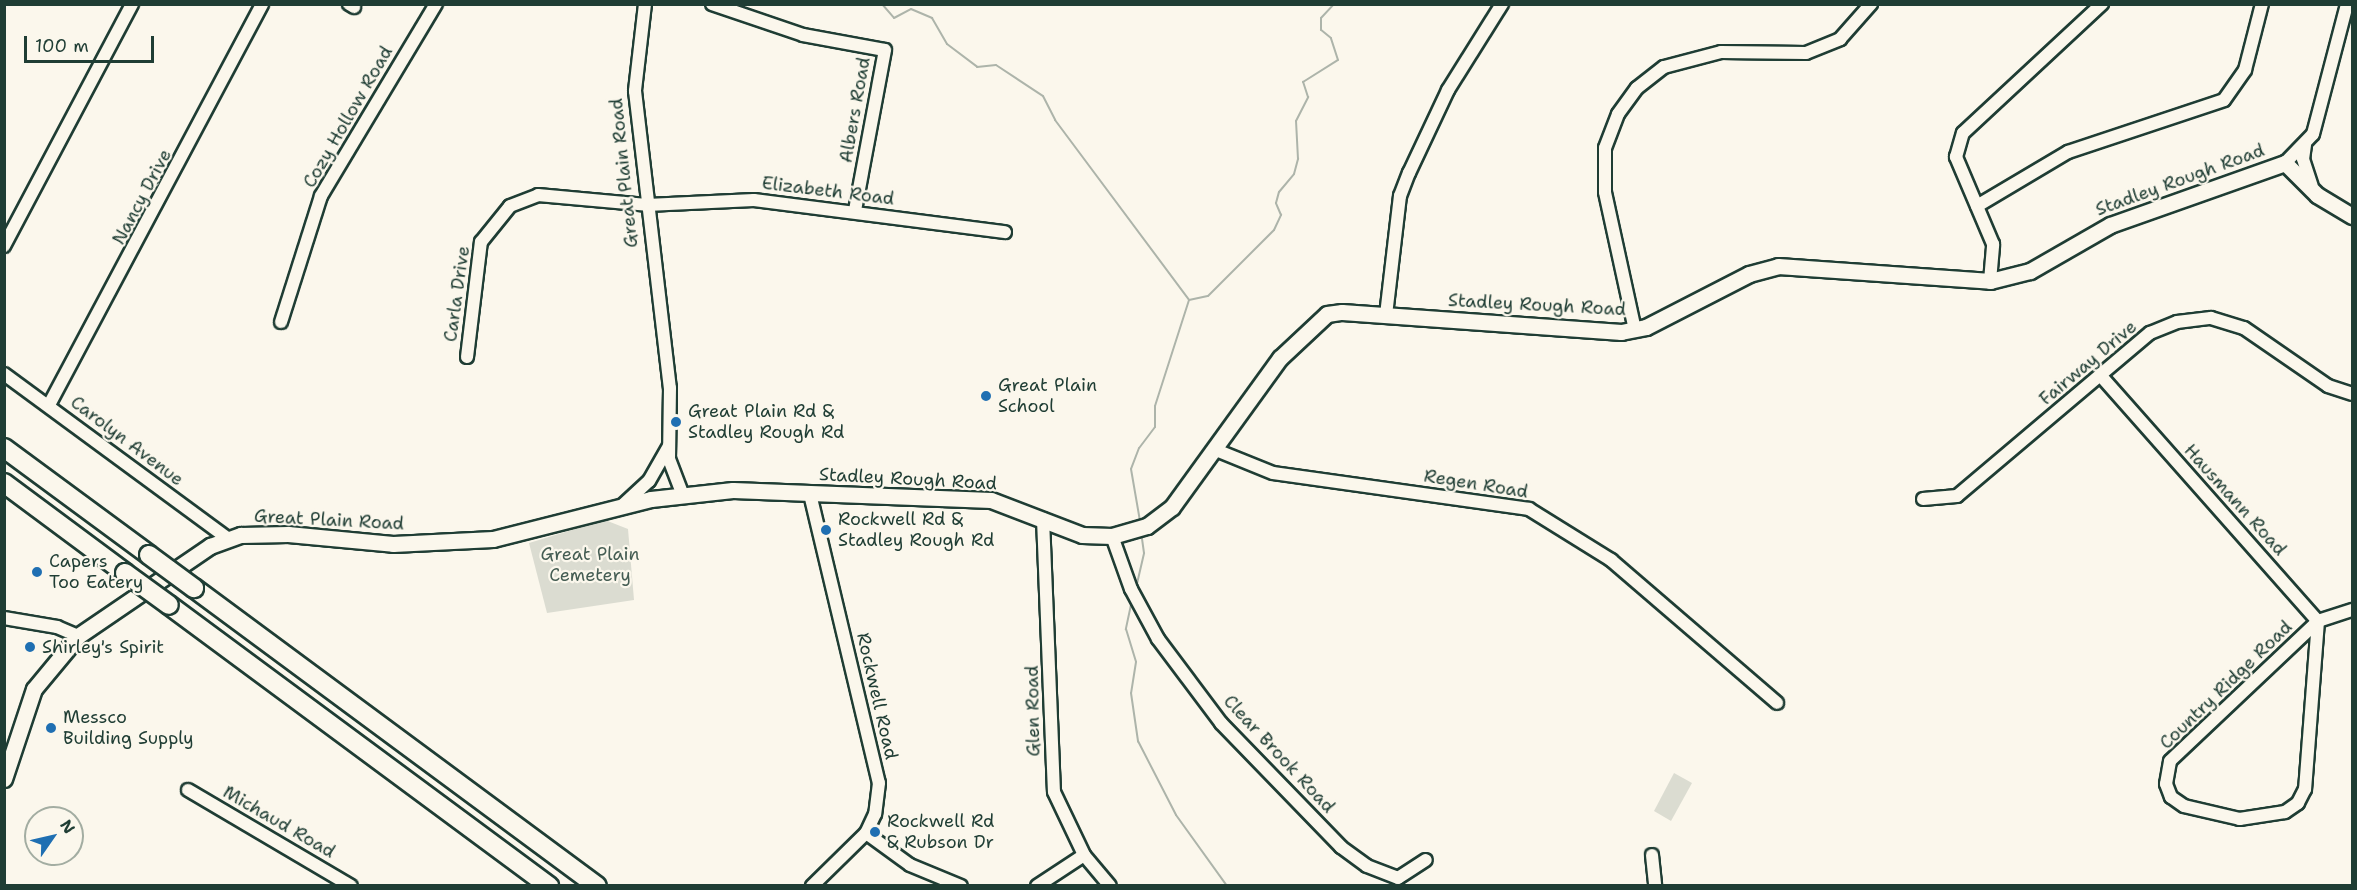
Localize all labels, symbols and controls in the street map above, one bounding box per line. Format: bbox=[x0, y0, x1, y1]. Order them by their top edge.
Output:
scale bar bbox=[27, 24, 158, 62]
text: 100 m bbox=[35, 34, 89, 58]
street label: Cozy Hollow Road bbox=[299, 42, 397, 192]
street label: Albers Road bbox=[835, 55, 875, 165]
street label: Great Plain Road bbox=[605, 97, 643, 249]
street label: Stadley Rough Road bbox=[2093, 139, 2267, 221]
street label: Nancy Drive bbox=[108, 146, 176, 248]
street label: Elizabeth Road bbox=[761, 172, 895, 210]
street label: Carla Drive bbox=[440, 245, 474, 343]
street label: Stadley Rough Road bbox=[1447, 290, 1627, 320]
street label: Fairway Drive bbox=[2035, 316, 2141, 410]
place label: Great Plain School bbox=[998, 375, 1097, 418]
marker: Great Plain School bbox=[979, 389, 993, 403]
street label: Carolyn Avenue bbox=[66, 391, 188, 491]
place label: Great Plain Rd & Stadley Rough Rd bbox=[688, 401, 844, 444]
marker: Great Plain Rd & Stadley Rough Rd bbox=[669, 415, 683, 429]
street label: Hausmann Road bbox=[2179, 440, 2291, 560]
street label: Stadley Rough Road bbox=[818, 464, 998, 494]
street label: Regen Road bbox=[1422, 465, 1530, 503]
street label: Great Plain Road bbox=[253, 505, 405, 535]
place label: Rockwell Rd & Stadley Rough Rd bbox=[838, 509, 994, 552]
marker: Rockwell Rd & Stadley Rough Rd bbox=[819, 523, 833, 537]
park label: Great Plain Cemetery bbox=[541, 544, 639, 586]
place label: Capers Too Eatery bbox=[49, 551, 143, 594]
marker: Capers Too Eatery bbox=[30, 565, 44, 579]
street label: Country Ridge Road bbox=[2155, 616, 2297, 754]
street label: Rockwell Road bbox=[852, 631, 902, 761]
place label: Shirley's Spirit bbox=[42, 636, 164, 658]
marker: Shirley's Spirit bbox=[23, 640, 37, 654]
street label: Glen Road bbox=[1021, 665, 1045, 757]
street label: Clear Brook Road bbox=[1219, 691, 1339, 817]
place label: Messco Building Supply bbox=[63, 707, 194, 750]
marker: Messco Building Supply bbox=[44, 721, 58, 735]
street label: Michaud Road bbox=[219, 781, 339, 863]
north arrow bbox=[24, 806, 84, 866]
place label: Rockwell Rd & Rubson Dr bbox=[887, 811, 994, 854]
text: N bbox=[55, 816, 80, 838]
marker: Rockwell Rd & Rubson Dr bbox=[868, 825, 882, 839]

